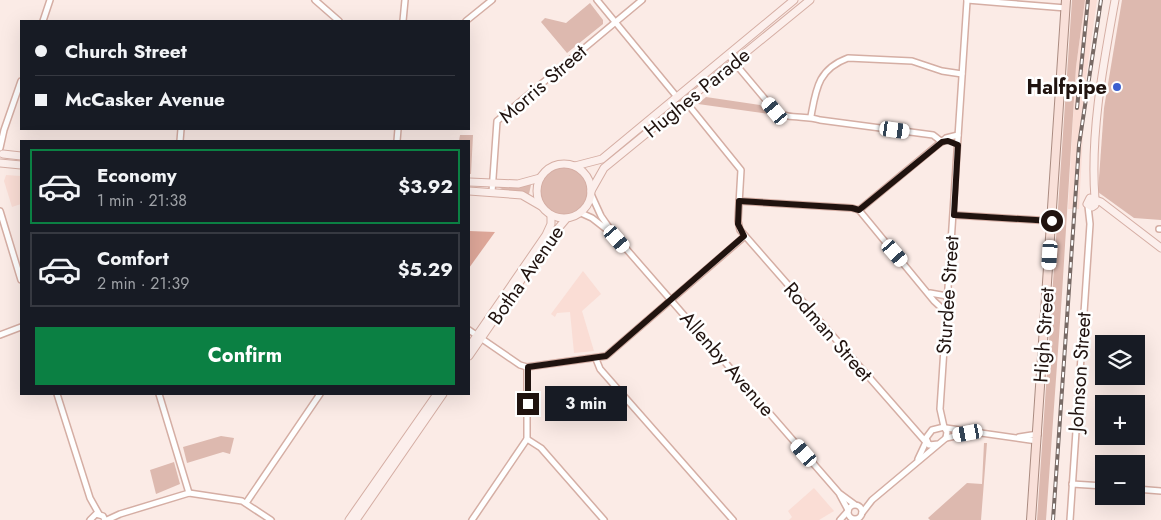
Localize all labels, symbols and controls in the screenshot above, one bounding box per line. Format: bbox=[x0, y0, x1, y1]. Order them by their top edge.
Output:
text: Church Street bbox=[65, 38, 187, 65]
street label: Morris Street bbox=[493, 38, 593, 130]
street label: Hughes Parade bbox=[638, 41, 756, 145]
place label: Halfpipe bbox=[1027, 73, 1107, 102]
marker: Halfpipe bbox=[1111, 81, 1123, 93]
text: McCasker Avenue bbox=[65, 86, 225, 113]
car bbox=[759, 95, 790, 127]
car bbox=[879, 120, 910, 140]
text: Economy bbox=[97, 162, 177, 189]
icon: car bbox=[37, 164, 82, 209]
text: $3.92 bbox=[398, 173, 453, 200]
text: 1 min · 21:38 bbox=[97, 189, 187, 212]
route start bbox=[1041, 210, 1063, 232]
street label: Botha Avenue bbox=[481, 219, 571, 331]
car bbox=[601, 223, 632, 255]
street label: Sturdee Street bbox=[929, 235, 967, 355]
car bbox=[879, 237, 910, 269]
car bbox=[1041, 240, 1058, 270]
text: Comfort bbox=[97, 245, 169, 272]
icon: car bbox=[37, 247, 82, 292]
text: $5.29 bbox=[398, 256, 453, 283]
text: 2 min · 21:39 bbox=[97, 272, 189, 295]
street label: Rodman Street bbox=[777, 276, 879, 388]
street label: High Street bbox=[1026, 286, 1062, 383]
street label: Allenby Avenue bbox=[673, 305, 781, 423]
street label: Johnson Street bbox=[1061, 311, 1099, 436]
button: Confirm bbox=[35, 327, 455, 385]
map controls bbox=[1095, 335, 1145, 505]
button: layers bbox=[1095, 335, 1145, 385]
callout: 3 min bbox=[546, 386, 628, 422]
text: 3 min bbox=[565, 392, 607, 415]
route end bbox=[517, 393, 539, 415]
button: + bbox=[1095, 395, 1145, 445]
car bbox=[951, 423, 984, 443]
car bbox=[788, 437, 819, 469]
button: − bbox=[1095, 455, 1145, 505]

